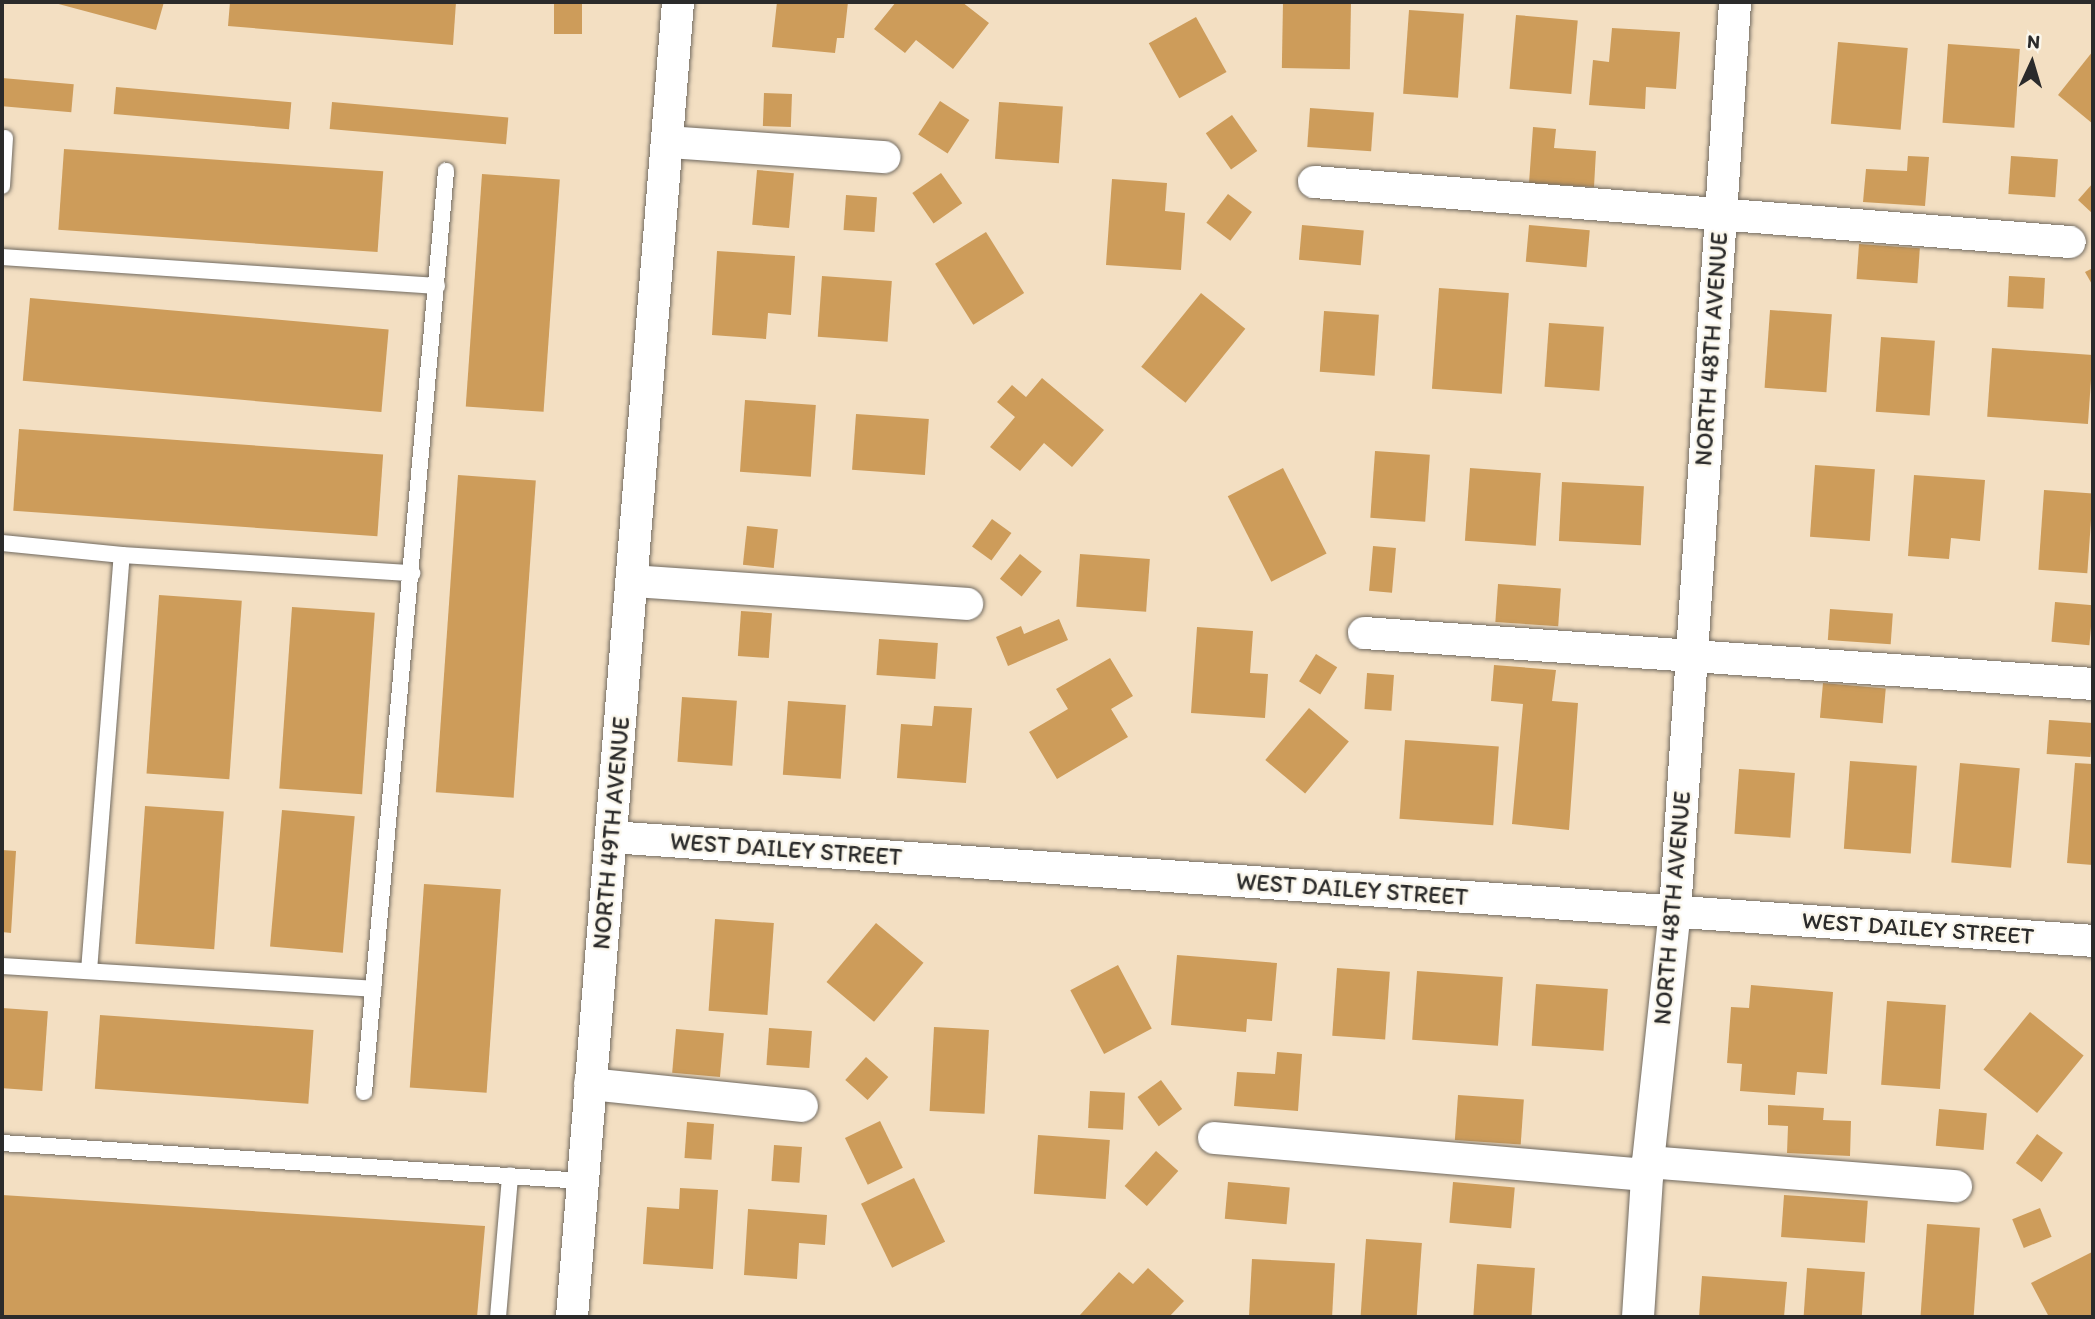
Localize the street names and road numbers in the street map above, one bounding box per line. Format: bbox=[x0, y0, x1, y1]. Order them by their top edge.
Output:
street label: NORTH 48TH AVENUE bbox=[1688, 231, 1734, 467]
street label: NORTH 49TH AVENUE bbox=[586, 715, 636, 951]
street label: NORTH 48TH AVENUE bbox=[1647, 790, 1697, 1026]
street label: WEST DAILEY STREET bbox=[670, 827, 902, 871]
street label: WEST DAILEY STREET bbox=[1236, 867, 1468, 911]
street label: WEST DAILEY STREET bbox=[1802, 906, 2034, 950]

